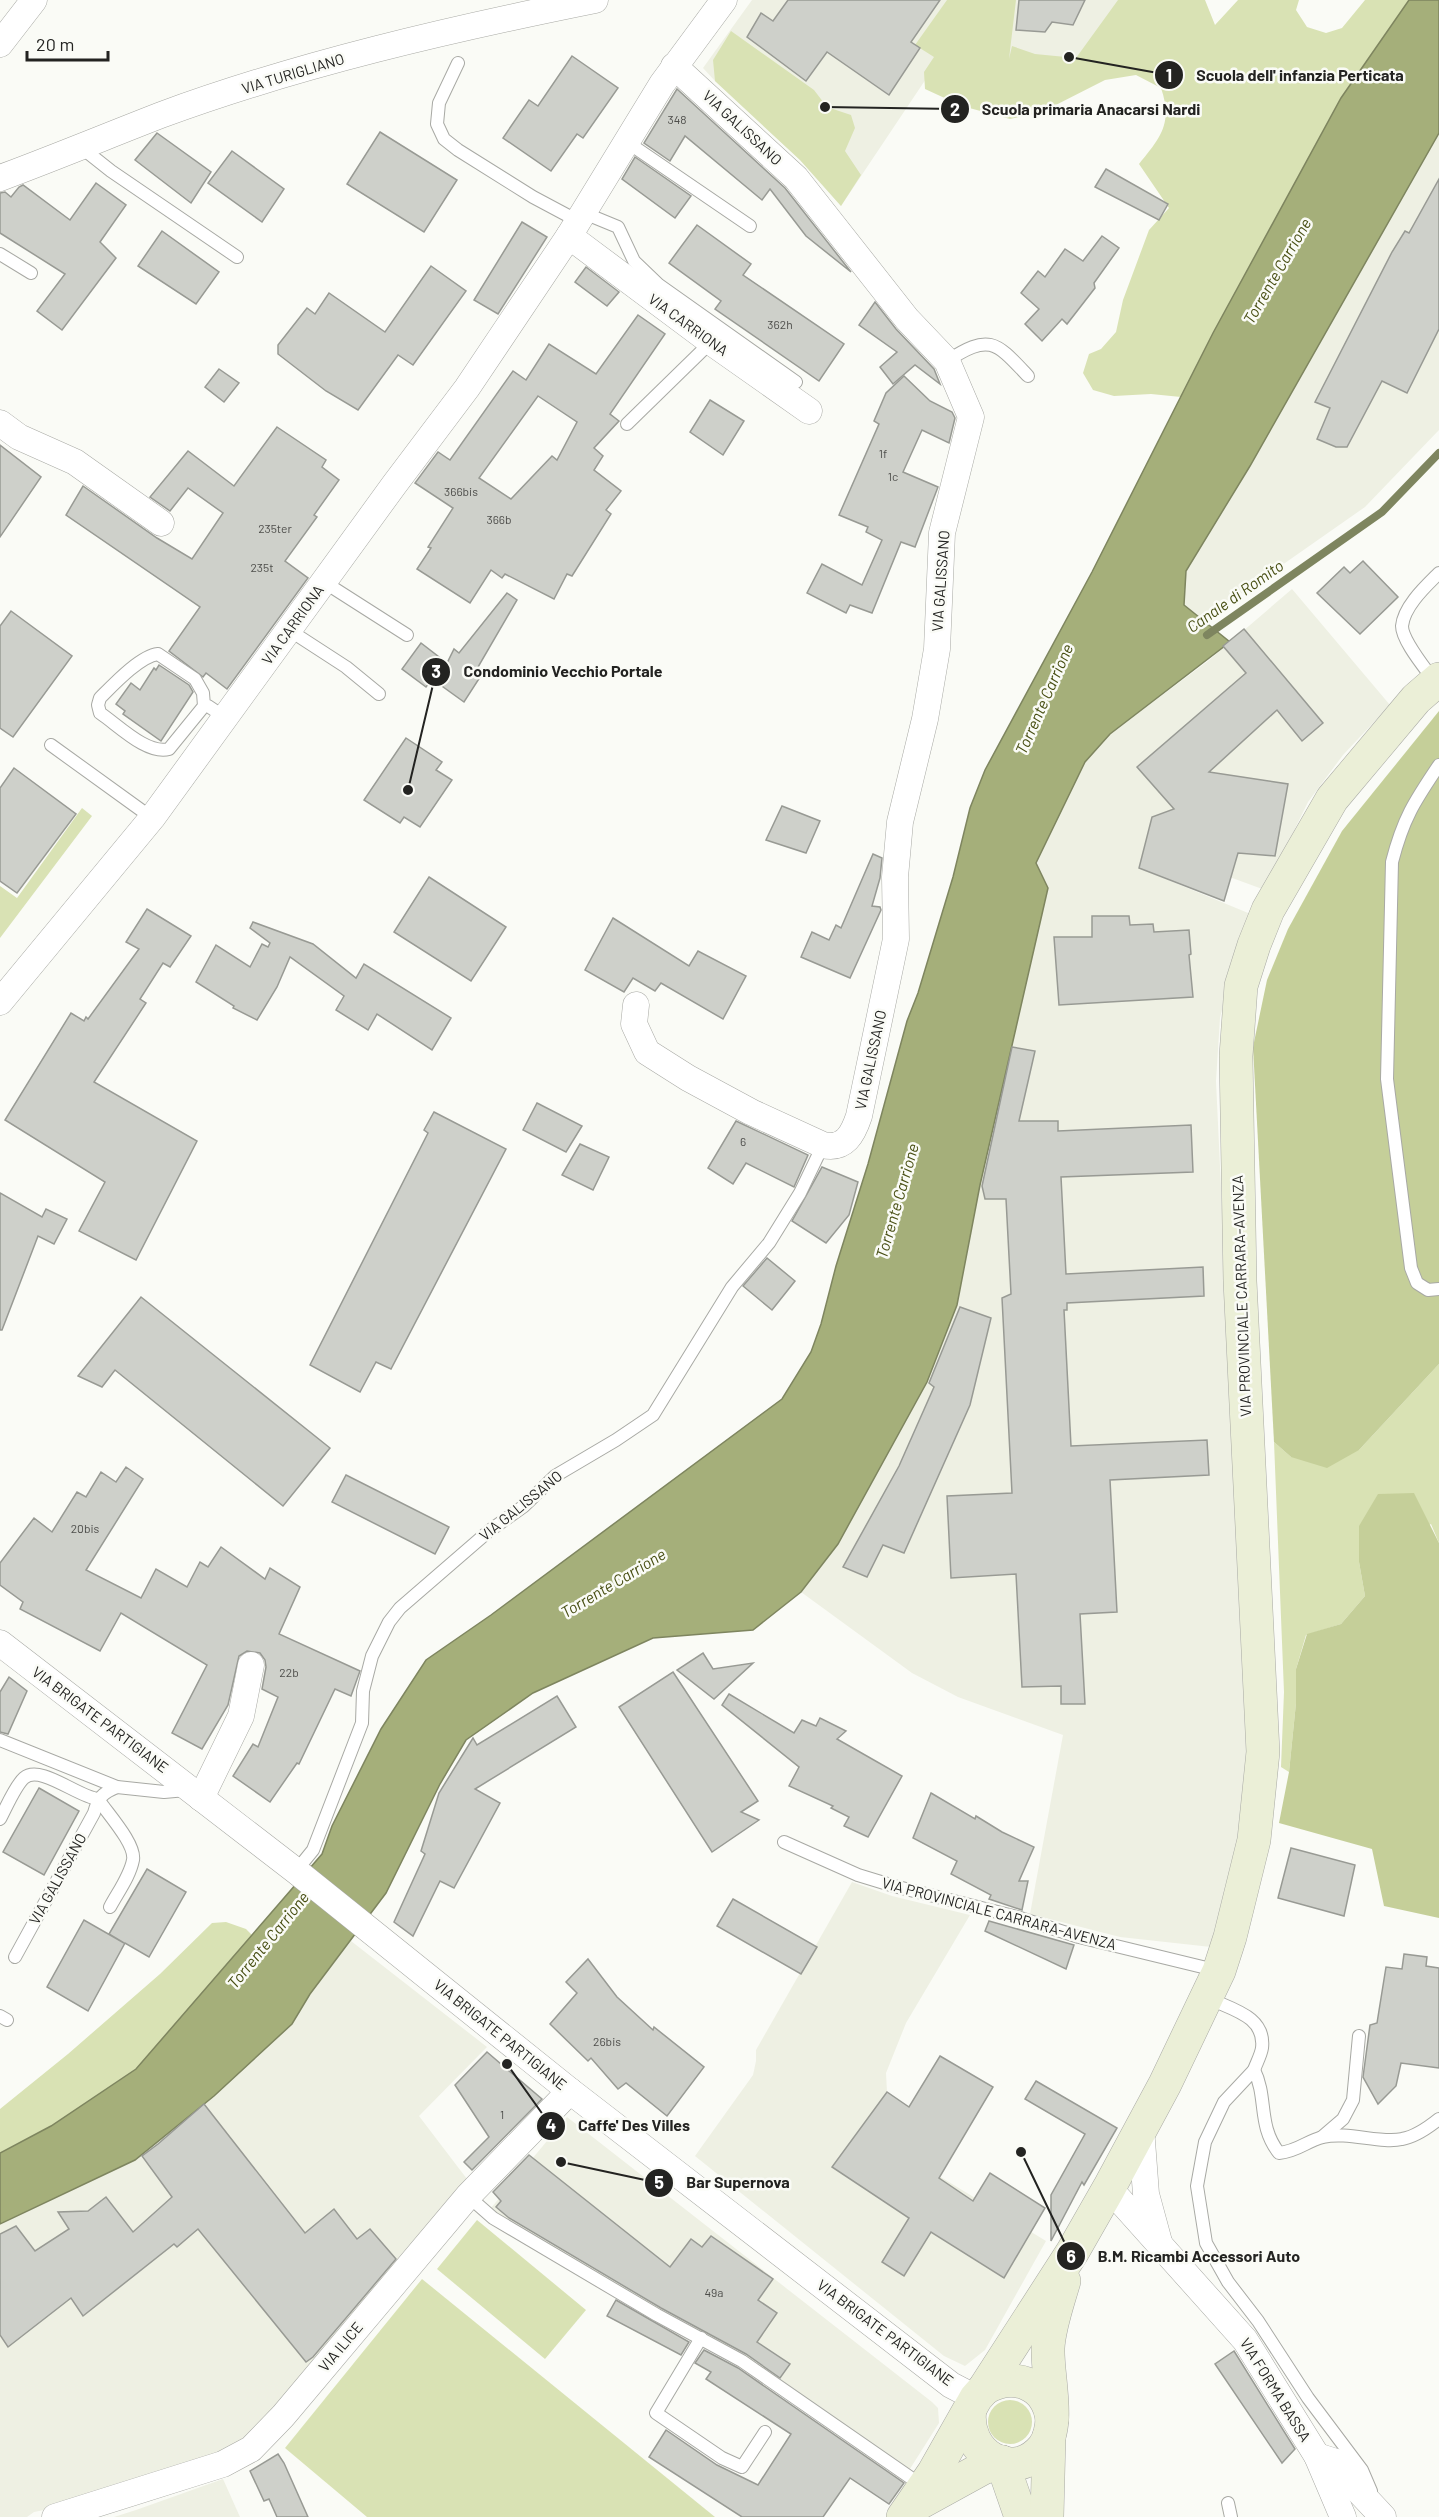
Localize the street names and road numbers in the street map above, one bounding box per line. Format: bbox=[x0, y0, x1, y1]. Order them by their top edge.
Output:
street label: VIA TURIGLIANO bbox=[239, 49, 346, 97]
street label: VIA GALISSANO bbox=[699, 86, 786, 169]
street label: VIA CARRIONA bbox=[645, 289, 732, 359]
street label: VIA GALISSANO bbox=[927, 530, 953, 632]
street label: VIA CARRIONA bbox=[257, 581, 327, 668]
street label: VIA GALISSANO bbox=[851, 1008, 889, 1111]
street label: VIA PROVINCIALE CARRARA-AVENZA bbox=[1228, 1175, 1254, 1417]
street label: VIA GALISSANO bbox=[475, 1466, 566, 1544]
street label: VIA BRIGATE PARTIGIANE bbox=[29, 1662, 172, 1776]
street label: VIA GALISSANO bbox=[25, 1830, 90, 1927]
street label: VIA PROVINCIALE CARRARA-AVENZA bbox=[880, 1873, 1118, 1953]
street label: VIA BRIGATE PARTIGIANE bbox=[431, 1975, 571, 2093]
street label: VIA BRIGATE PARTIGIANE bbox=[814, 2275, 957, 2389]
street label: VIA ILICE bbox=[314, 2318, 366, 2375]
street label: VIA FORMA BASSA bbox=[1237, 2334, 1315, 2445]

